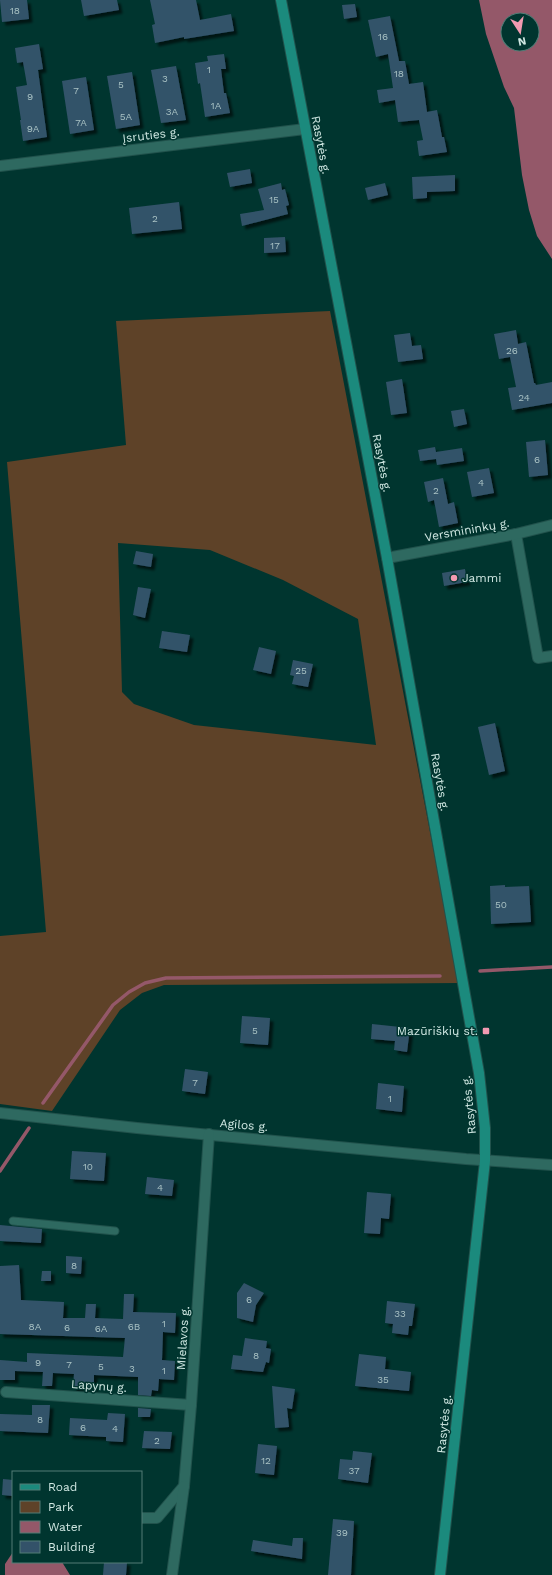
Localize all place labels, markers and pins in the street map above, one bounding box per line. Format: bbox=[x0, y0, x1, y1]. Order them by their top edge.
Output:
place label: Jammi bbox=[462, 571, 501, 585]
marker: Jammi bbox=[449, 573, 459, 583]
place label: Mazūriškių st. bbox=[397, 1024, 478, 1038]
marker: Mazūriškių st. bbox=[481, 1026, 491, 1036]

